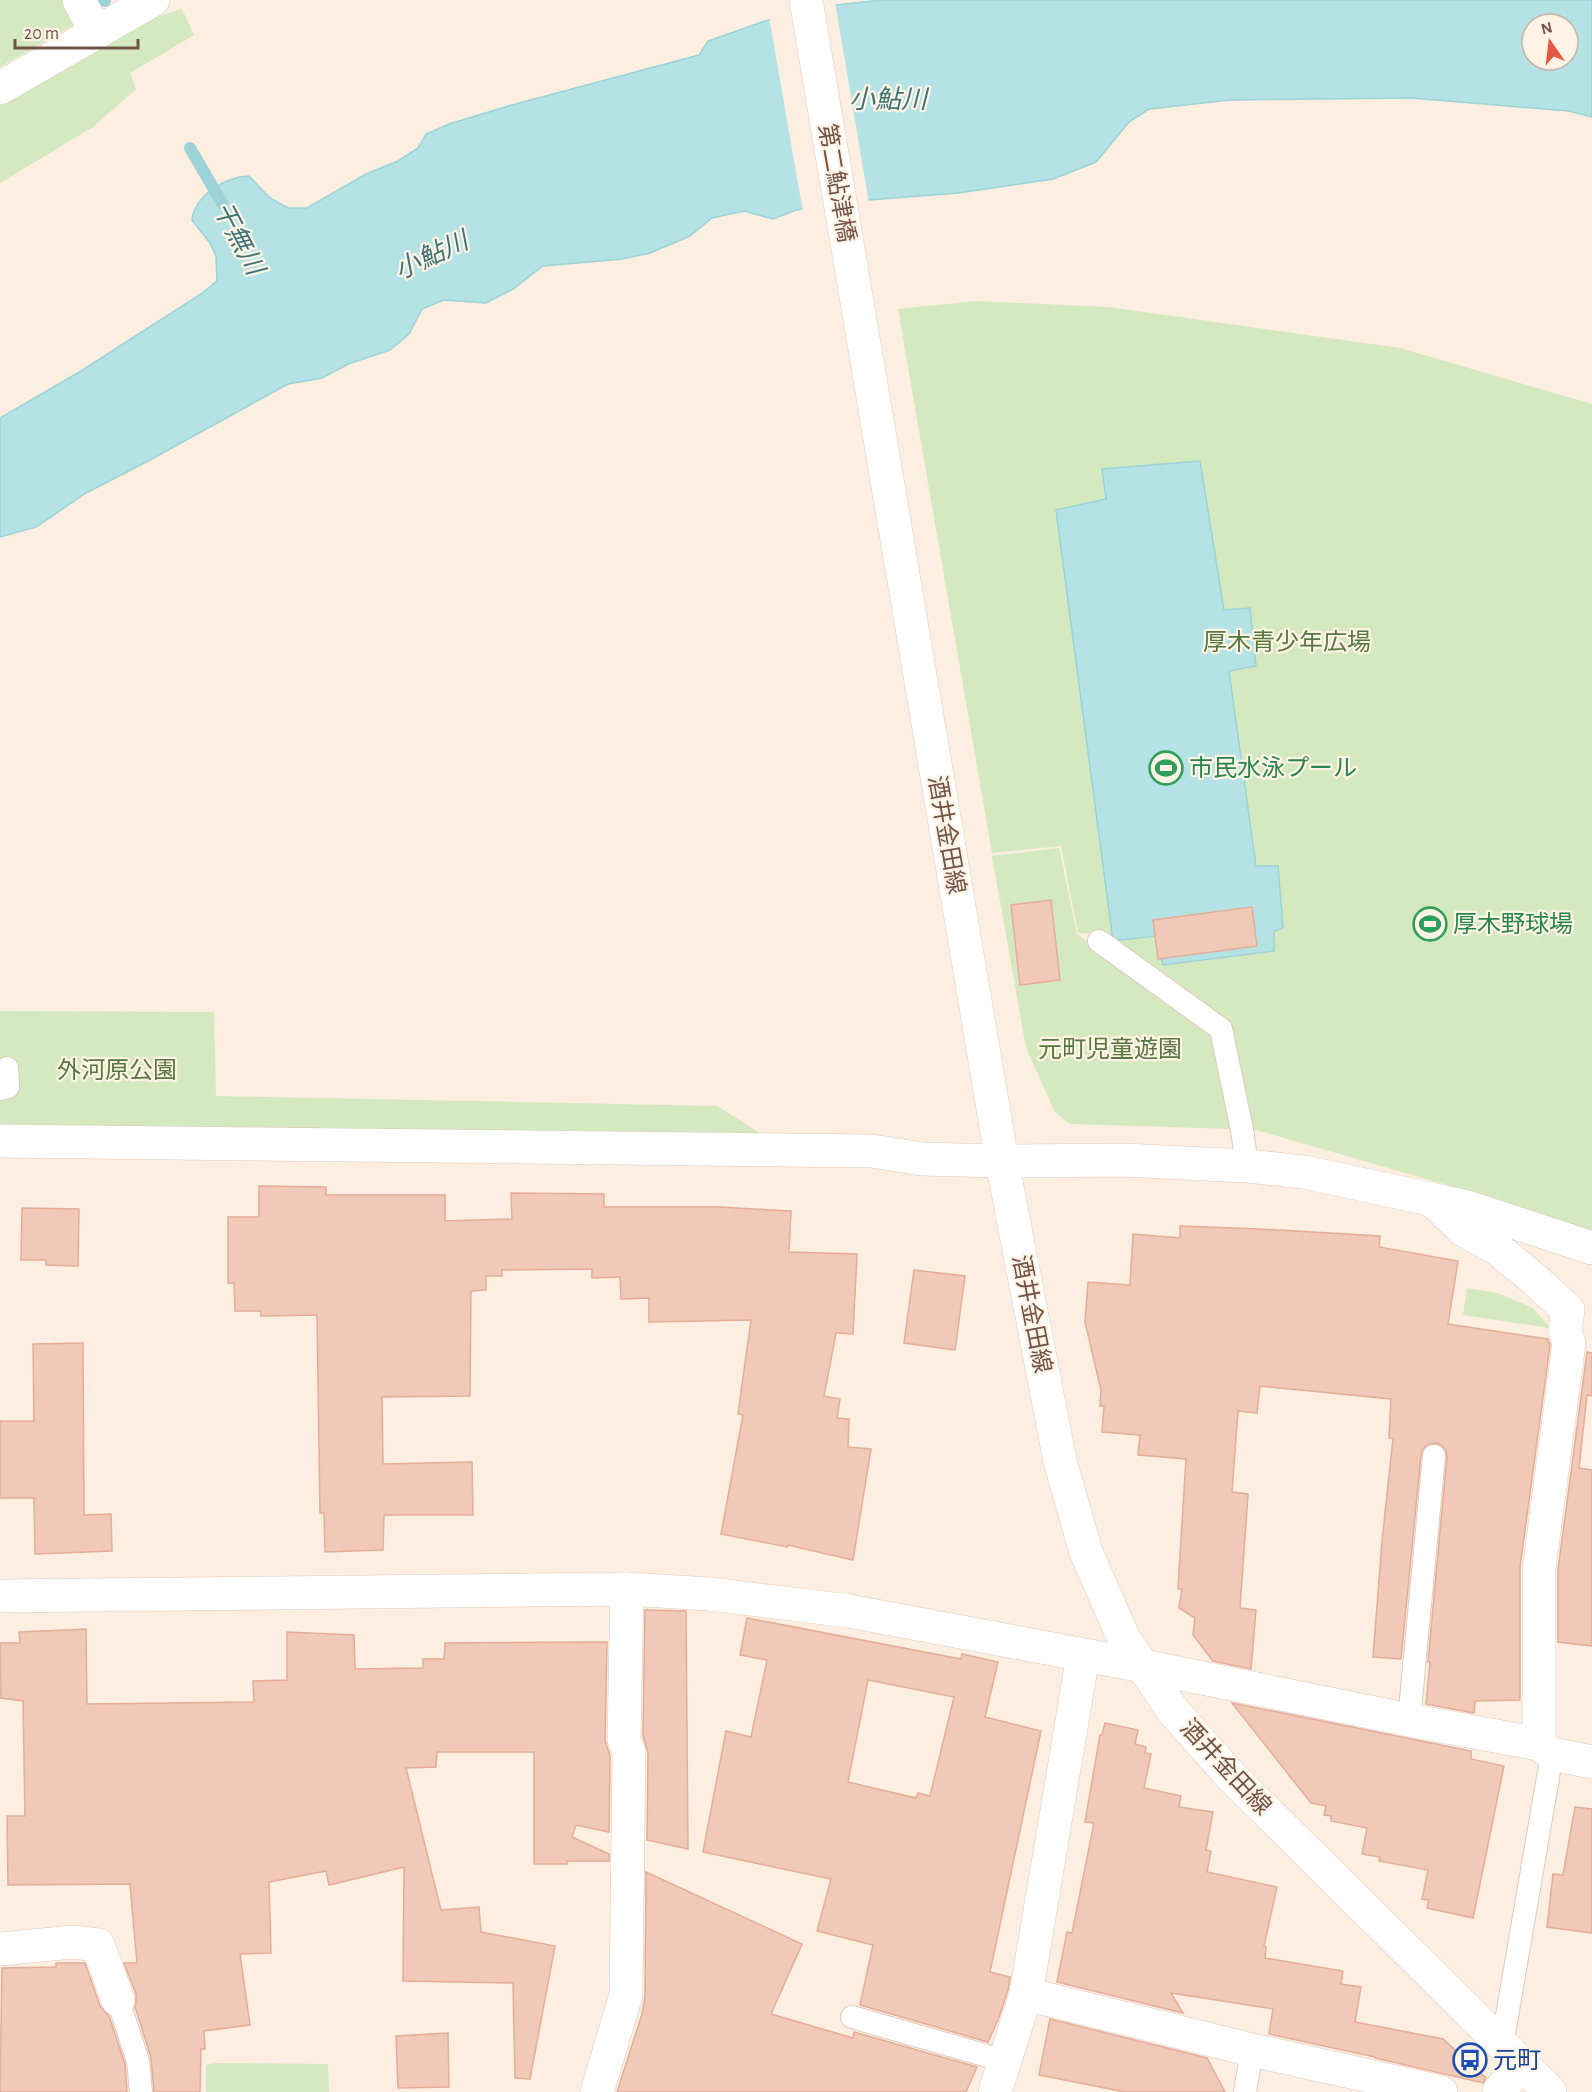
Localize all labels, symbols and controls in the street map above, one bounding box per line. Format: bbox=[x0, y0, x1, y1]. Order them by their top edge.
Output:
scale bar bbox=[15, 12, 138, 50]
north arrow bbox=[1520, 12, 1580, 72]
text: N bbox=[1539, 19, 1554, 38]
text: 20 m bbox=[24, 25, 59, 43]
water label: 小鮎川 bbox=[849, 86, 930, 113]
street label: 第二鮎津橋 bbox=[814, 122, 860, 244]
water label: 干無川 bbox=[208, 197, 270, 282]
water label: 小鮎川 bbox=[390, 225, 475, 284]
park label: 厚木青少年広場 bbox=[1203, 629, 1371, 655]
sports icon: 市民水泳プール bbox=[1148, 750, 1184, 786]
place label: 市民水泳プール bbox=[1189, 755, 1357, 781]
street label: 酒井金田線 bbox=[924, 774, 970, 896]
sports icon: 厚木野球場 bbox=[1412, 906, 1448, 942]
place label: 厚木野球場 bbox=[1453, 911, 1573, 937]
park label: 元町児童遊園 bbox=[1038, 1036, 1182, 1062]
park label: 外河原公園 bbox=[57, 1057, 177, 1083]
street label: 酒井金田線 bbox=[1008, 1253, 1056, 1375]
street label: 酒井金田線 bbox=[1176, 1714, 1276, 1820]
bus stop icon: 元町 bbox=[1452, 2042, 1488, 2078]
place label: 元町 bbox=[1493, 2049, 1541, 2073]

